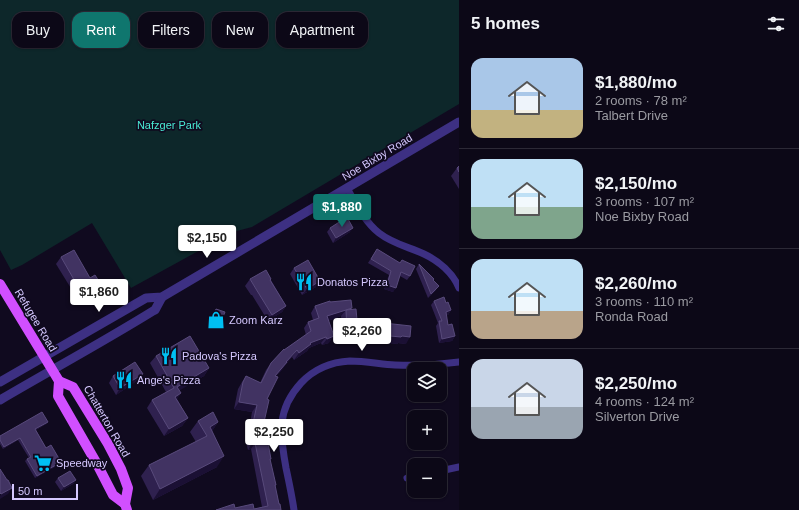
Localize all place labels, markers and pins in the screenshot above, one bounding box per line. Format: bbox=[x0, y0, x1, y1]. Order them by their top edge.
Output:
pin: $1,880 bbox=[309, 194, 375, 228]
pin: $2,150 bbox=[174, 225, 240, 259]
restaurant icon: Donatos Pizza bbox=[294, 272, 314, 292]
place label: Donatos Pizza bbox=[317, 276, 389, 288]
pin: $1,860 bbox=[66, 279, 132, 313]
shop icon: Zoom Karz bbox=[206, 310, 226, 330]
place label: Zoom Karz bbox=[229, 314, 283, 326]
pin: $2,260 bbox=[329, 318, 395, 352]
restaurant icon: Padova's Pizza bbox=[159, 346, 179, 366]
place label: Padova's Pizza bbox=[182, 350, 258, 362]
restaurant icon: Ange's Pizza bbox=[114, 370, 134, 390]
place label: Ange's Pizza bbox=[137, 374, 201, 386]
pin: $2,250 bbox=[241, 419, 307, 453]
supermarket icon: Speedway bbox=[33, 453, 53, 473]
place label: Speedway bbox=[56, 457, 108, 469]

